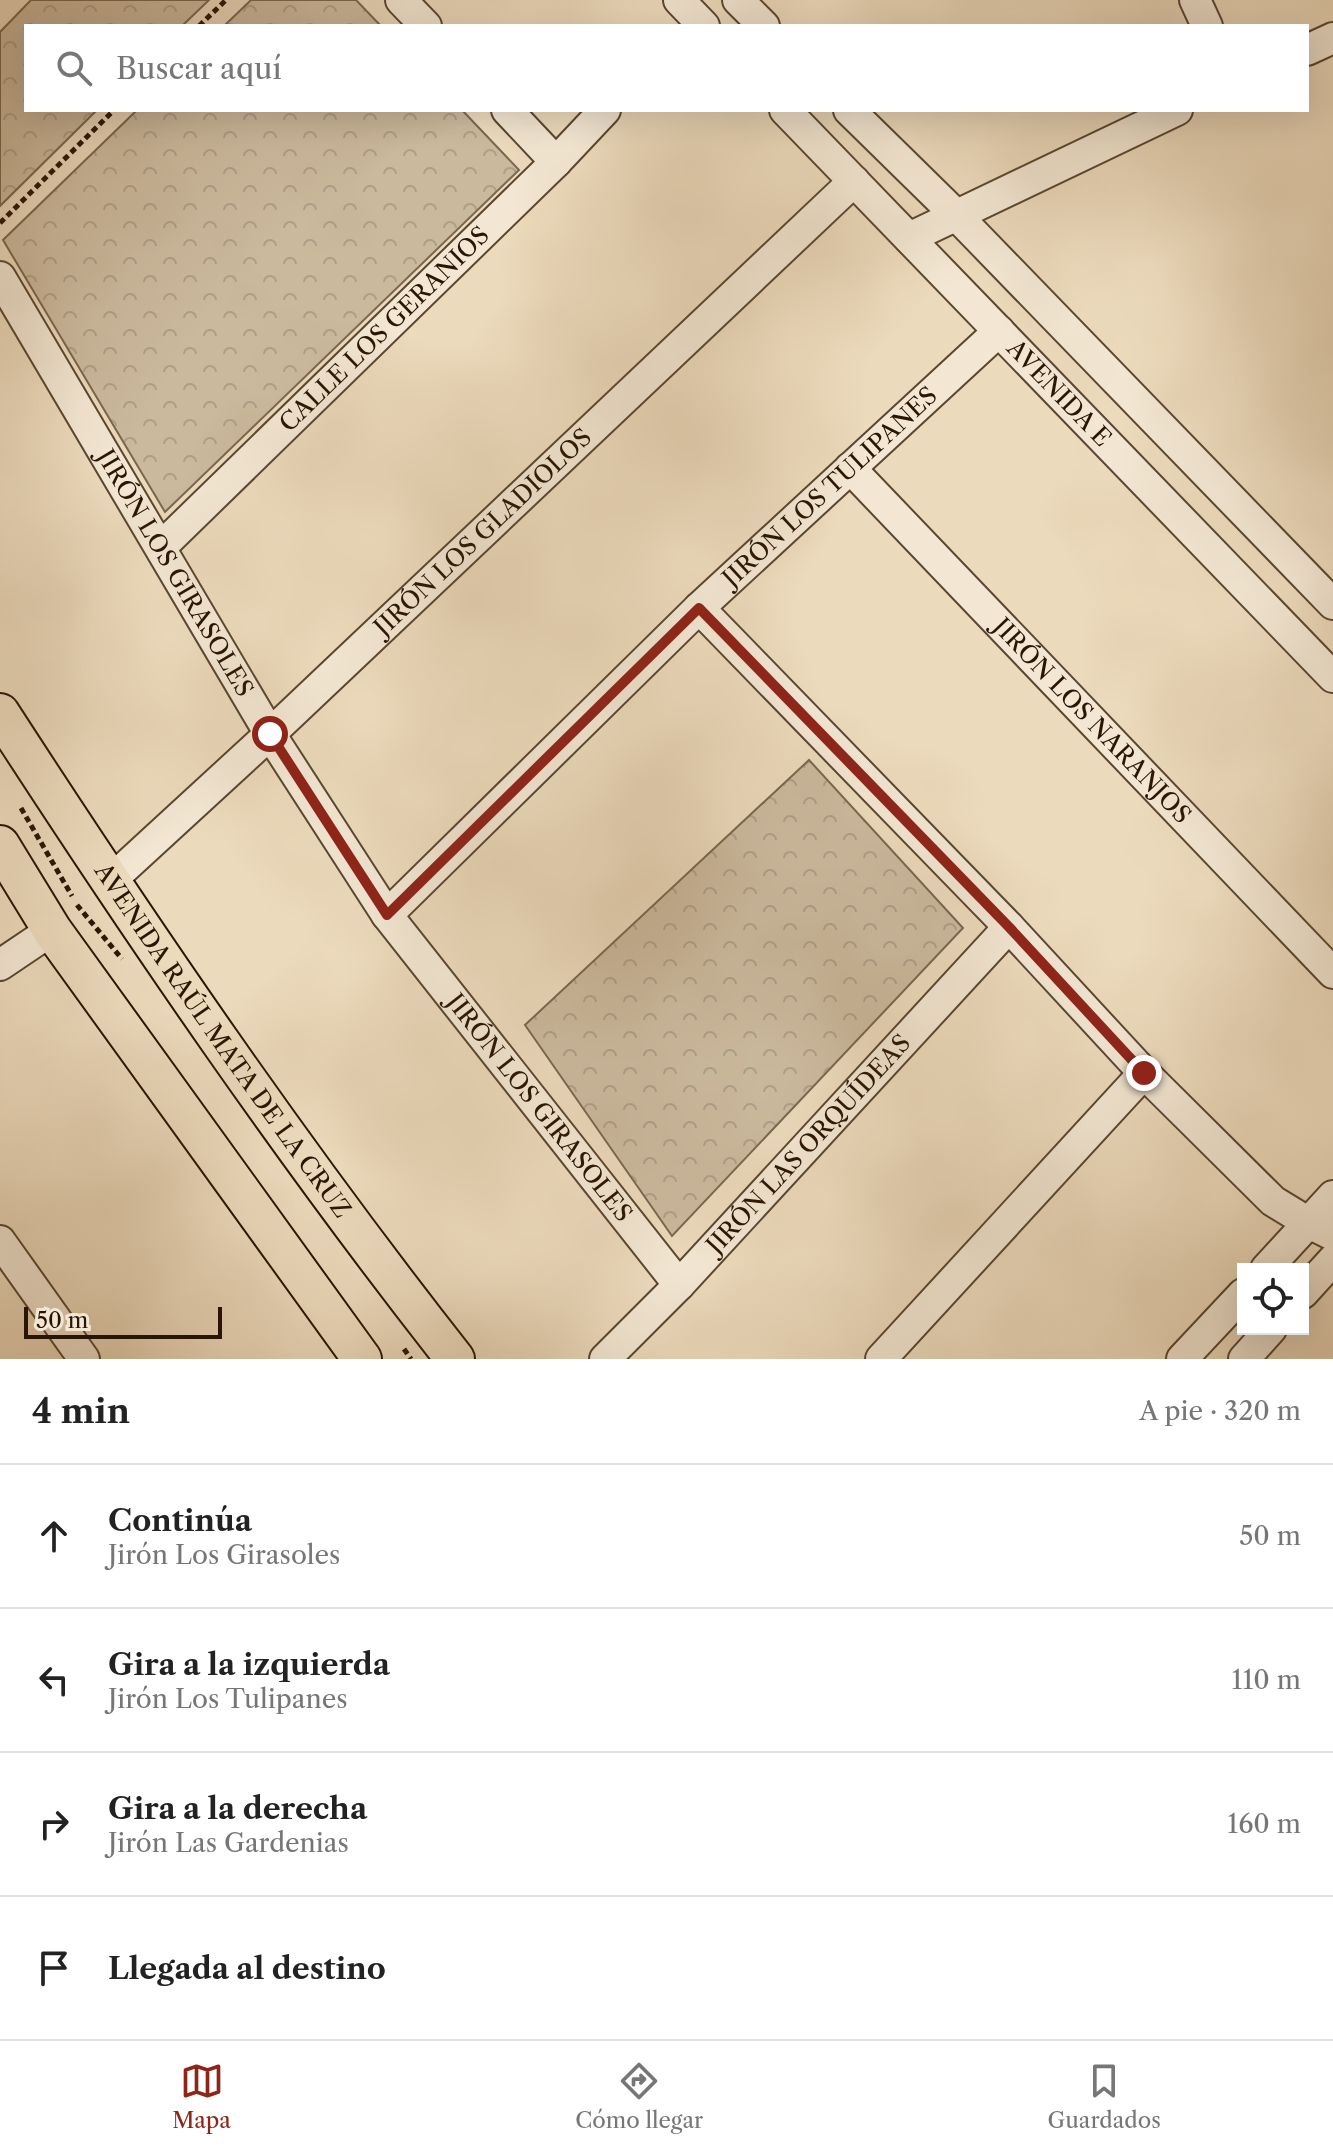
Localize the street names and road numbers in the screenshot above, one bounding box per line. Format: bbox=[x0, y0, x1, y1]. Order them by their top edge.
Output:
street label: CALLE LOS GERANIOS bbox=[273, 220, 495, 437]
street label: AVENIDA E bbox=[1000, 333, 1117, 452]
street label: JIRÓN LOS TULIPANES bbox=[714, 381, 943, 595]
street label: JIRÓN LOS GLADIOLOS bbox=[365, 422, 597, 644]
street label: JIRÓN LOS GIRASOLES bbox=[89, 441, 260, 702]
street label: JIRÓN LOS NARANJOS bbox=[985, 609, 1197, 829]
street label: AVENIDA RAÚL MATA DE LA CRUZ bbox=[88, 857, 357, 1223]
street label: JIRÓN LOS GIRASOLES bbox=[438, 985, 638, 1227]
street label: JIRÓN LAS ORQUÍDEAS bbox=[697, 1028, 916, 1262]

